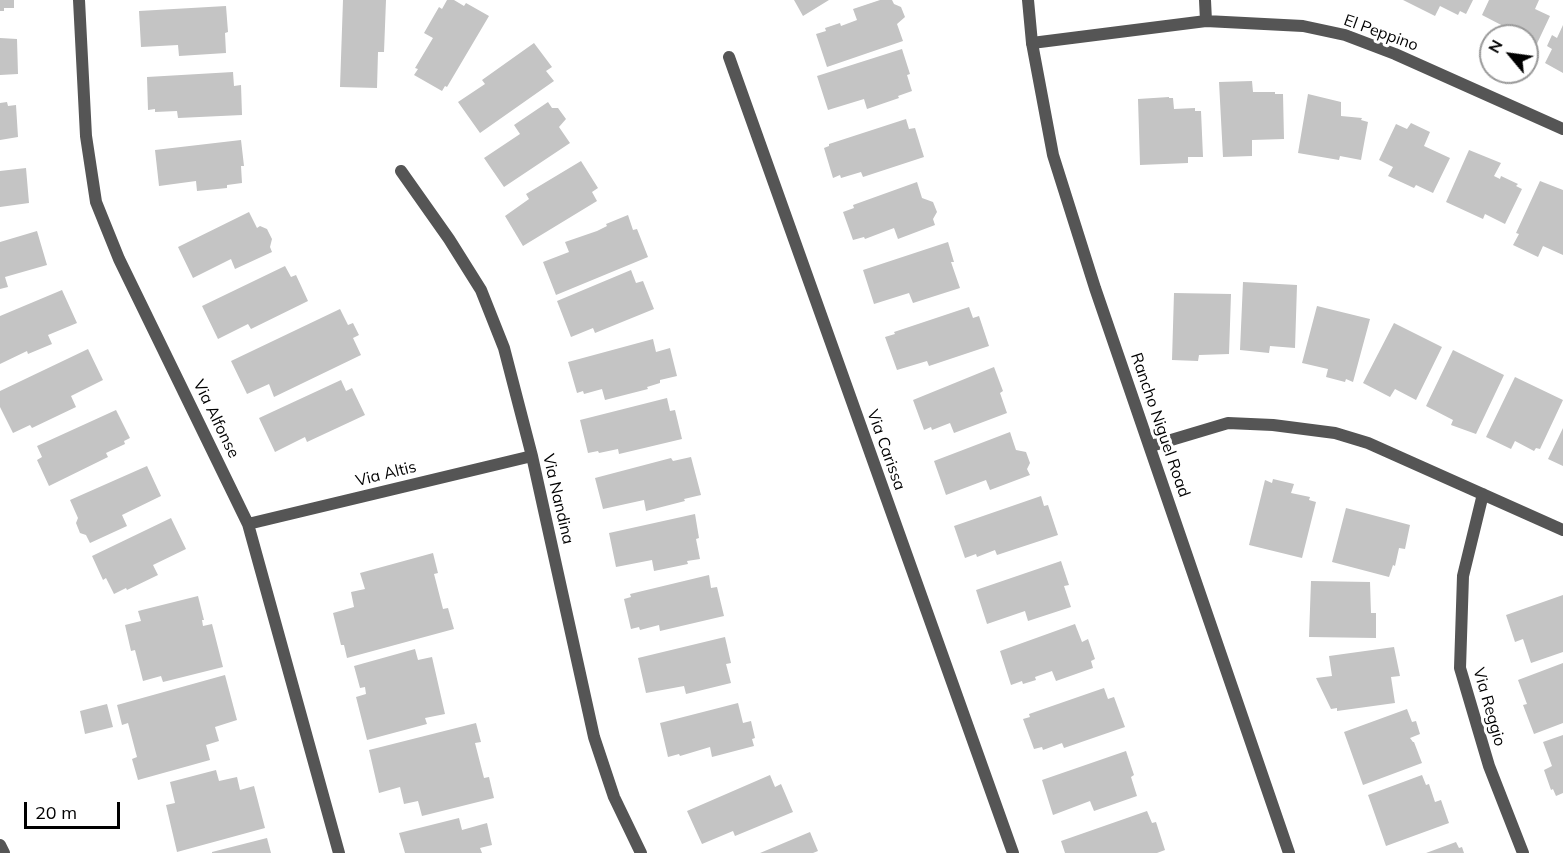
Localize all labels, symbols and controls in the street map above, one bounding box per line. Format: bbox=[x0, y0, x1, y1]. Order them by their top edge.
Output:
street label: El Peppino bbox=[1341, 11, 1421, 55]
north arrow bbox=[1479, 24, 1539, 84]
text: N bbox=[1483, 36, 1507, 56]
street label: Rancho Niguel Road bbox=[1126, 350, 1194, 500]
street label: Via Alfonse bbox=[189, 377, 243, 461]
street label: Via Carissa bbox=[863, 407, 909, 493]
street label: Via Nandina bbox=[538, 452, 578, 546]
street label: Via Altis bbox=[354, 457, 418, 491]
street label: Via Reggio bbox=[1469, 666, 1509, 748]
scale bar bbox=[27, 790, 123, 828]
text: 20 m bbox=[35, 801, 77, 824]

